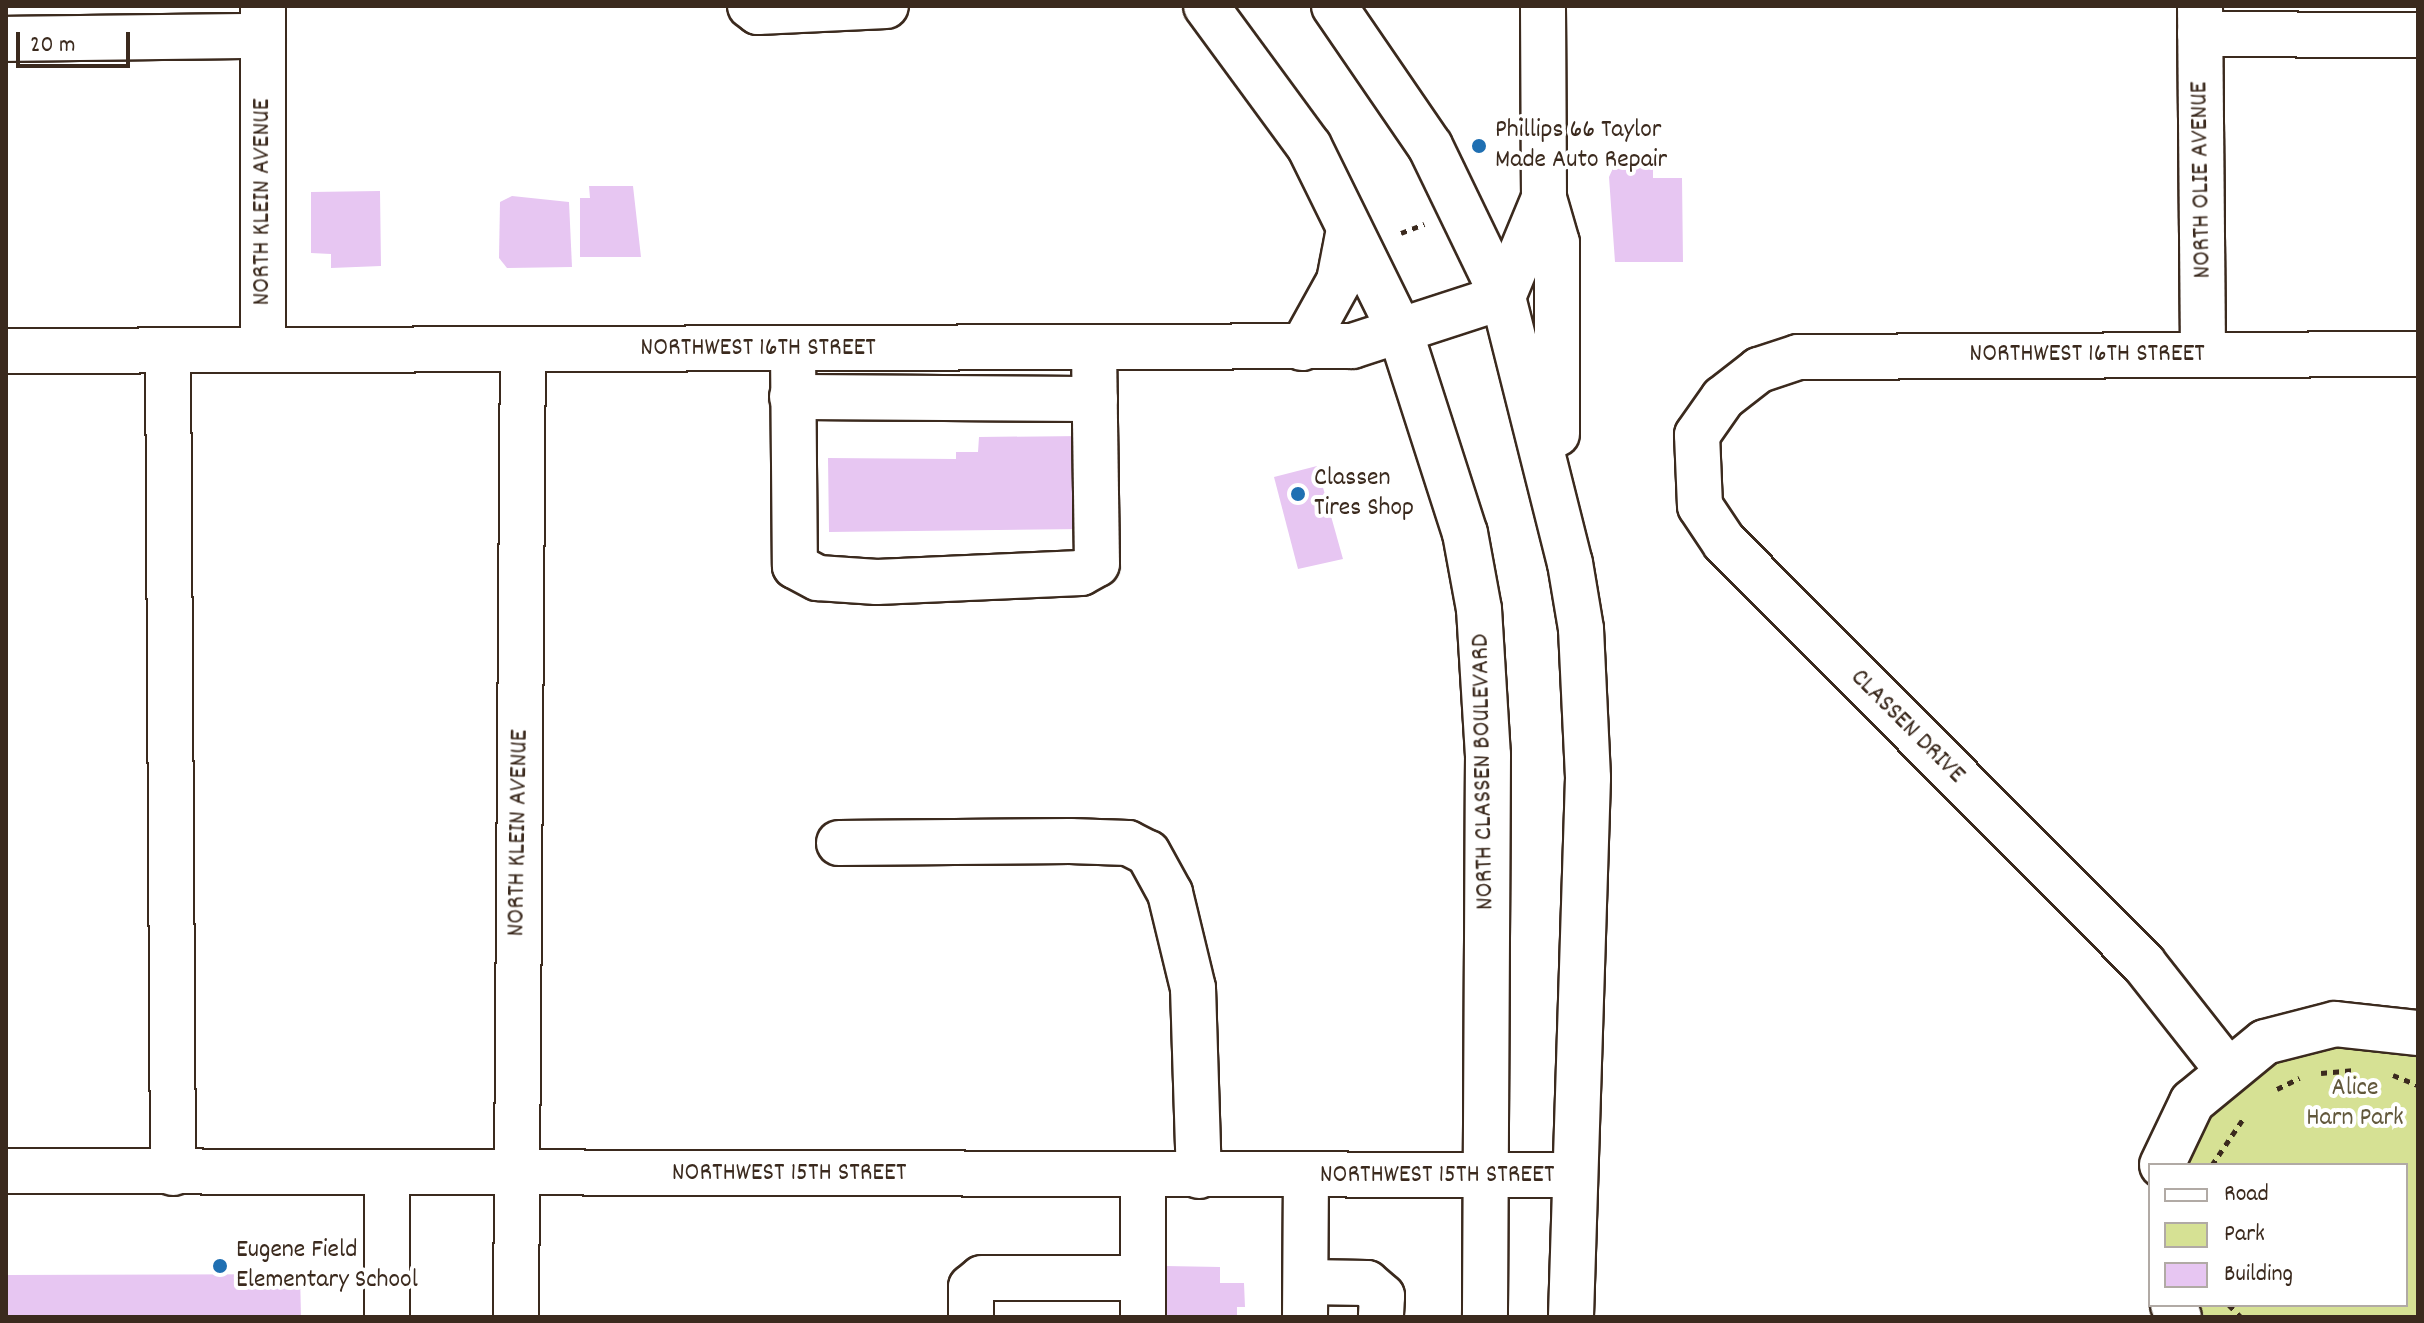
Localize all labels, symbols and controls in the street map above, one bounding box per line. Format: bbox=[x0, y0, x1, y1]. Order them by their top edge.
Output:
scale bar bbox=[20, 16, 134, 66]
text: 20 m bbox=[30, 29, 76, 63]
street label: NORTH OLIE AVENUE bbox=[2185, 81, 2219, 279]
street label: NORTH KLEIN AVENUE bbox=[247, 98, 279, 306]
place label: Phillips 66 Taylor Made Auto Repair bbox=[1495, 115, 1667, 176]
marker: Phillips 66 Taylor Made Auto Repair bbox=[1470, 137, 1488, 155]
street label: NORTHWEST 16TH STREET bbox=[640, 333, 876, 365]
street label: NORTHWEST 16TH STREET bbox=[1969, 339, 2205, 371]
place label: Classen Tires Shop bbox=[1314, 463, 1414, 524]
marker: Classen Tires Shop bbox=[1289, 485, 1307, 503]
street label: NORTH CLASSEN BOULEVARD bbox=[1466, 634, 1502, 910]
street label: CLASSEN DRIVE bbox=[1843, 663, 1971, 791]
street label: NORTH KLEIN AVENUE bbox=[502, 729, 536, 937]
park label: Alice Harn Park bbox=[2306, 1073, 2404, 1134]
street label: NORTHWEST 15TH STREET bbox=[672, 1158, 906, 1190]
street label: NORTHWEST 15TH STREET bbox=[1320, 1160, 1554, 1192]
legend bbox=[2148, 1163, 2408, 1307]
text: Road bbox=[2224, 1178, 2269, 1212]
text: Park bbox=[2224, 1218, 2265, 1252]
place label: Eugene Field Elementary School bbox=[236, 1235, 418, 1296]
marker: Eugene Field Elementary School bbox=[211, 1257, 229, 1275]
text: Building bbox=[2224, 1258, 2293, 1292]

